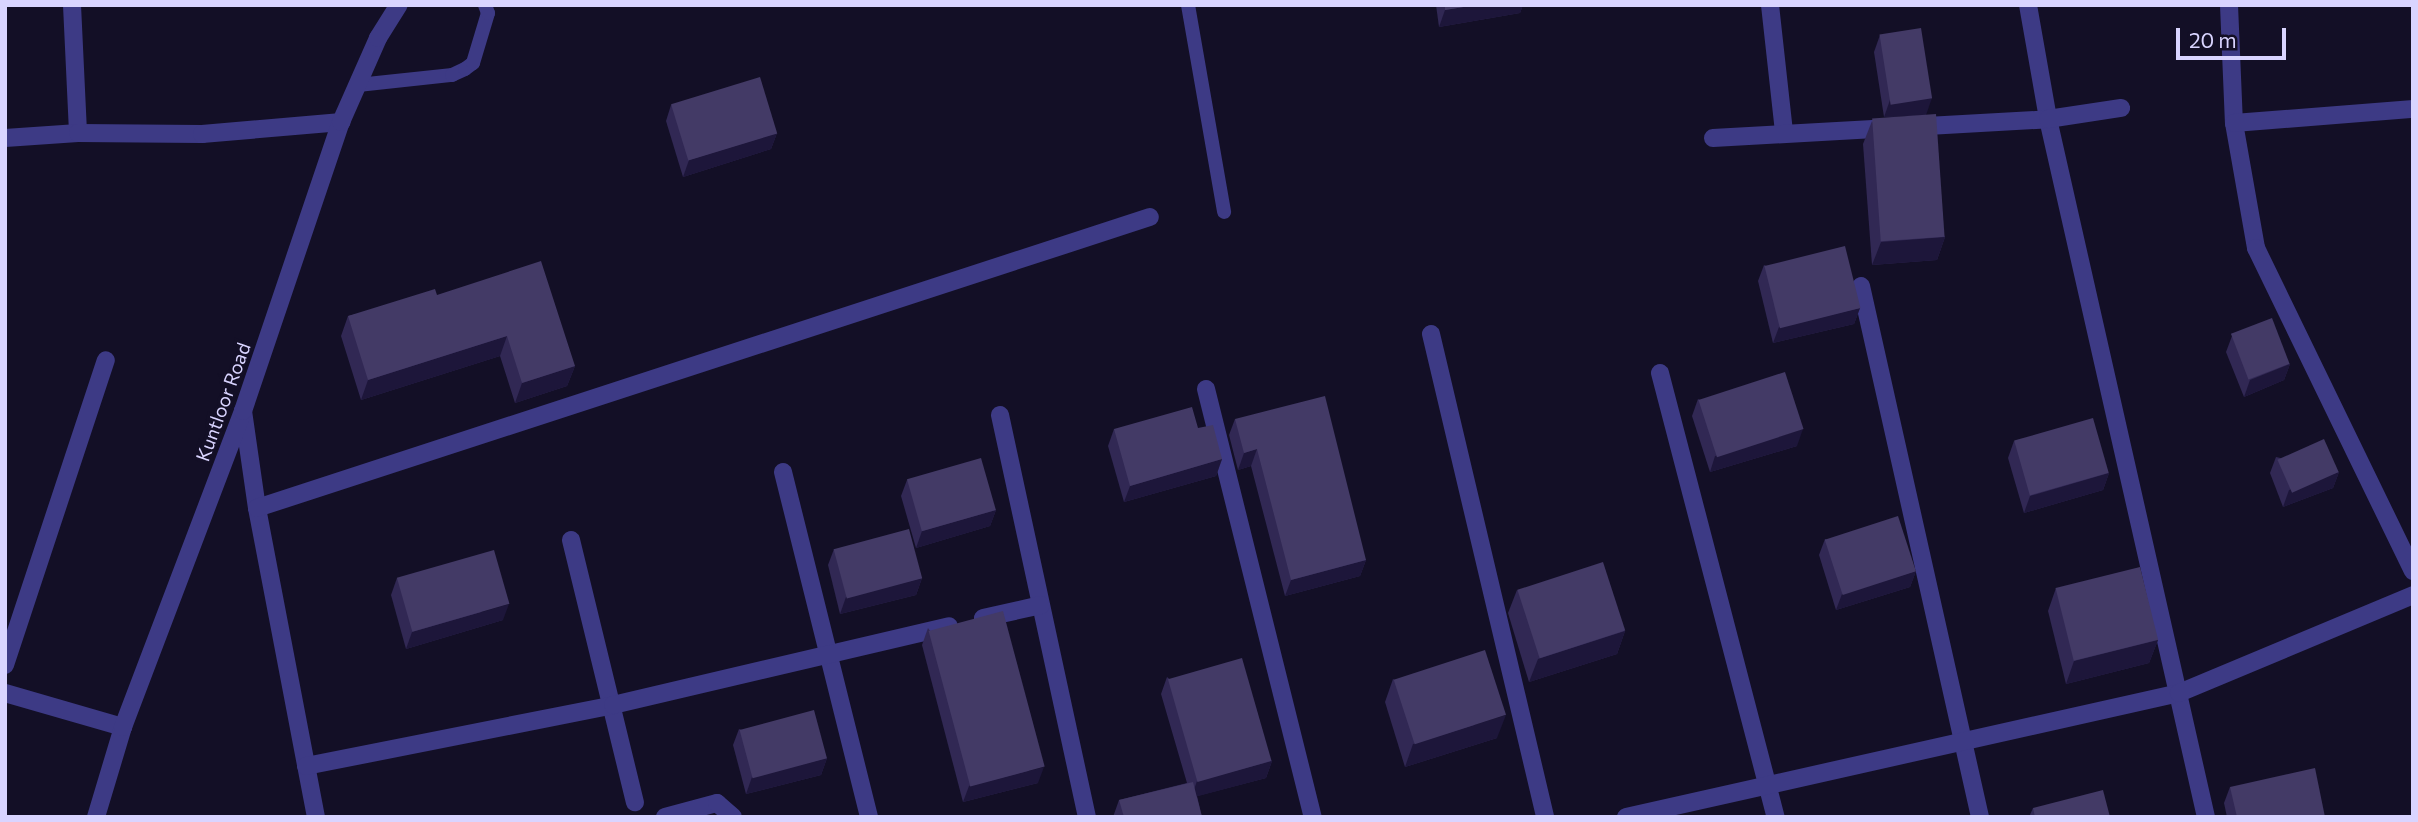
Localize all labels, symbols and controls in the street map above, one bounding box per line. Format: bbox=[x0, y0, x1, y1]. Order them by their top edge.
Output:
scale bar bbox=[2180, 14, 2290, 58]
text: 20 m bbox=[2189, 27, 2237, 52]
street label: Kuntloor Road bbox=[191, 339, 255, 465]

